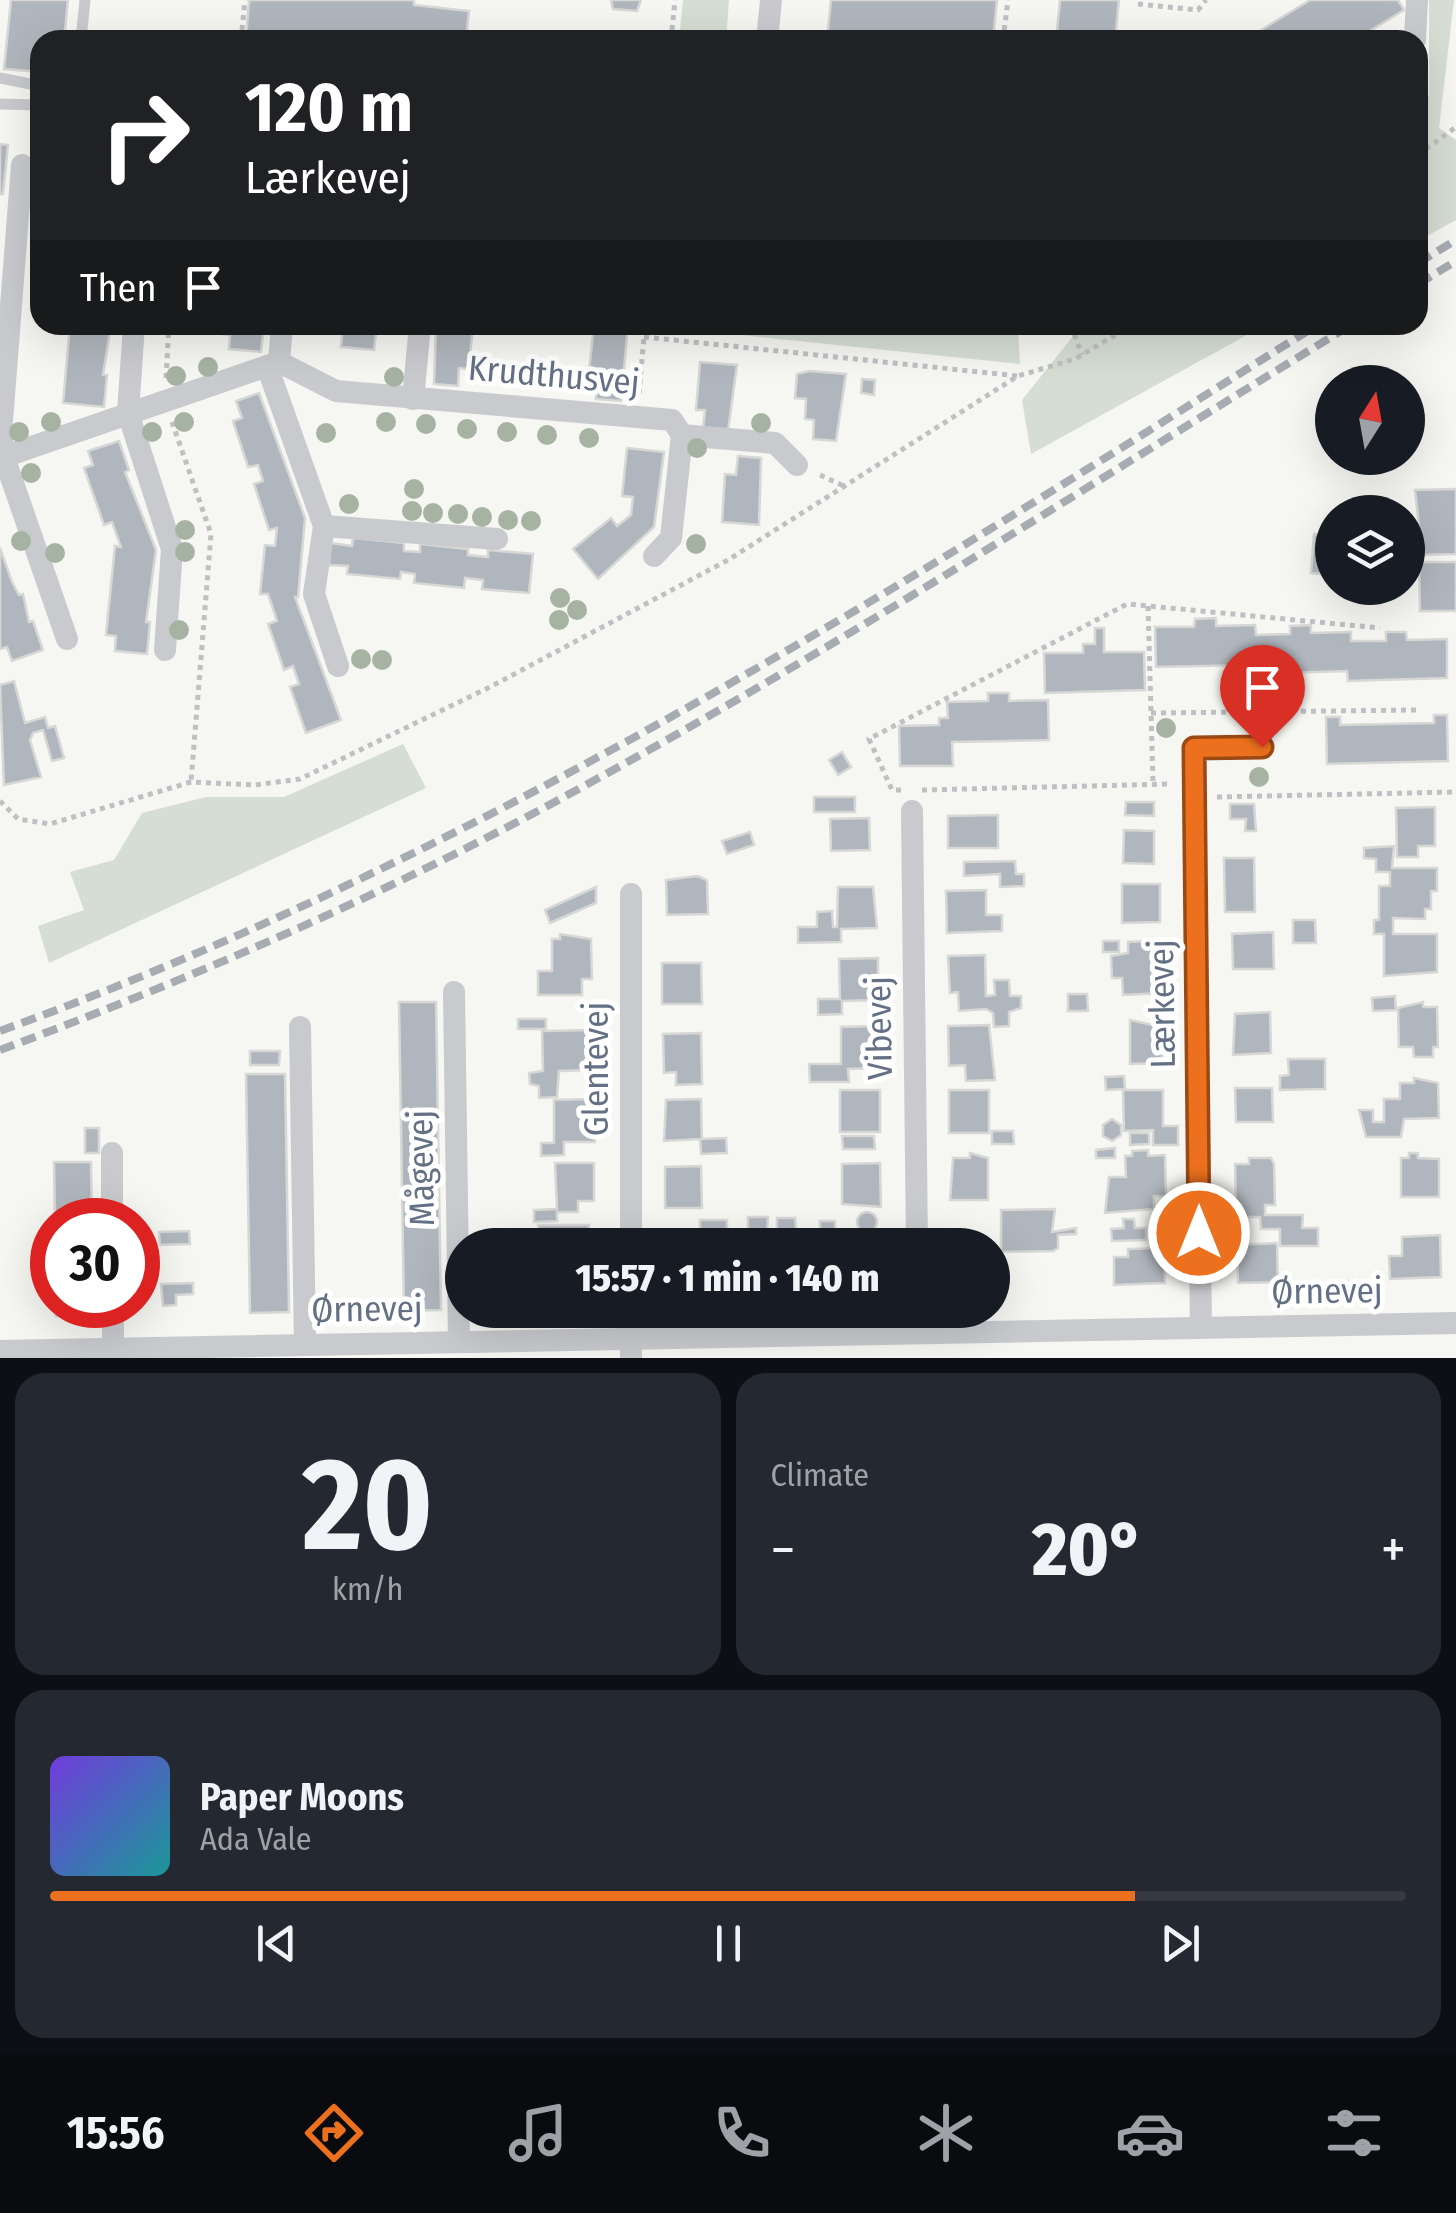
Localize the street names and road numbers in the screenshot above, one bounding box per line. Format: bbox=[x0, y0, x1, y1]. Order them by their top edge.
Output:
street label: Krudthusvej bbox=[466, 347, 642, 403]
street label: Lærkevej bbox=[1140, 939, 1184, 1069]
street label: Vibevej bbox=[857, 976, 901, 1080]
street label: Glentevej bbox=[575, 1002, 617, 1136]
street label: Mågevej bbox=[399, 1110, 443, 1226]
street label: Ørnevej bbox=[1271, 1269, 1383, 1313]
street label: Ørnevej bbox=[311, 1287, 423, 1331]

